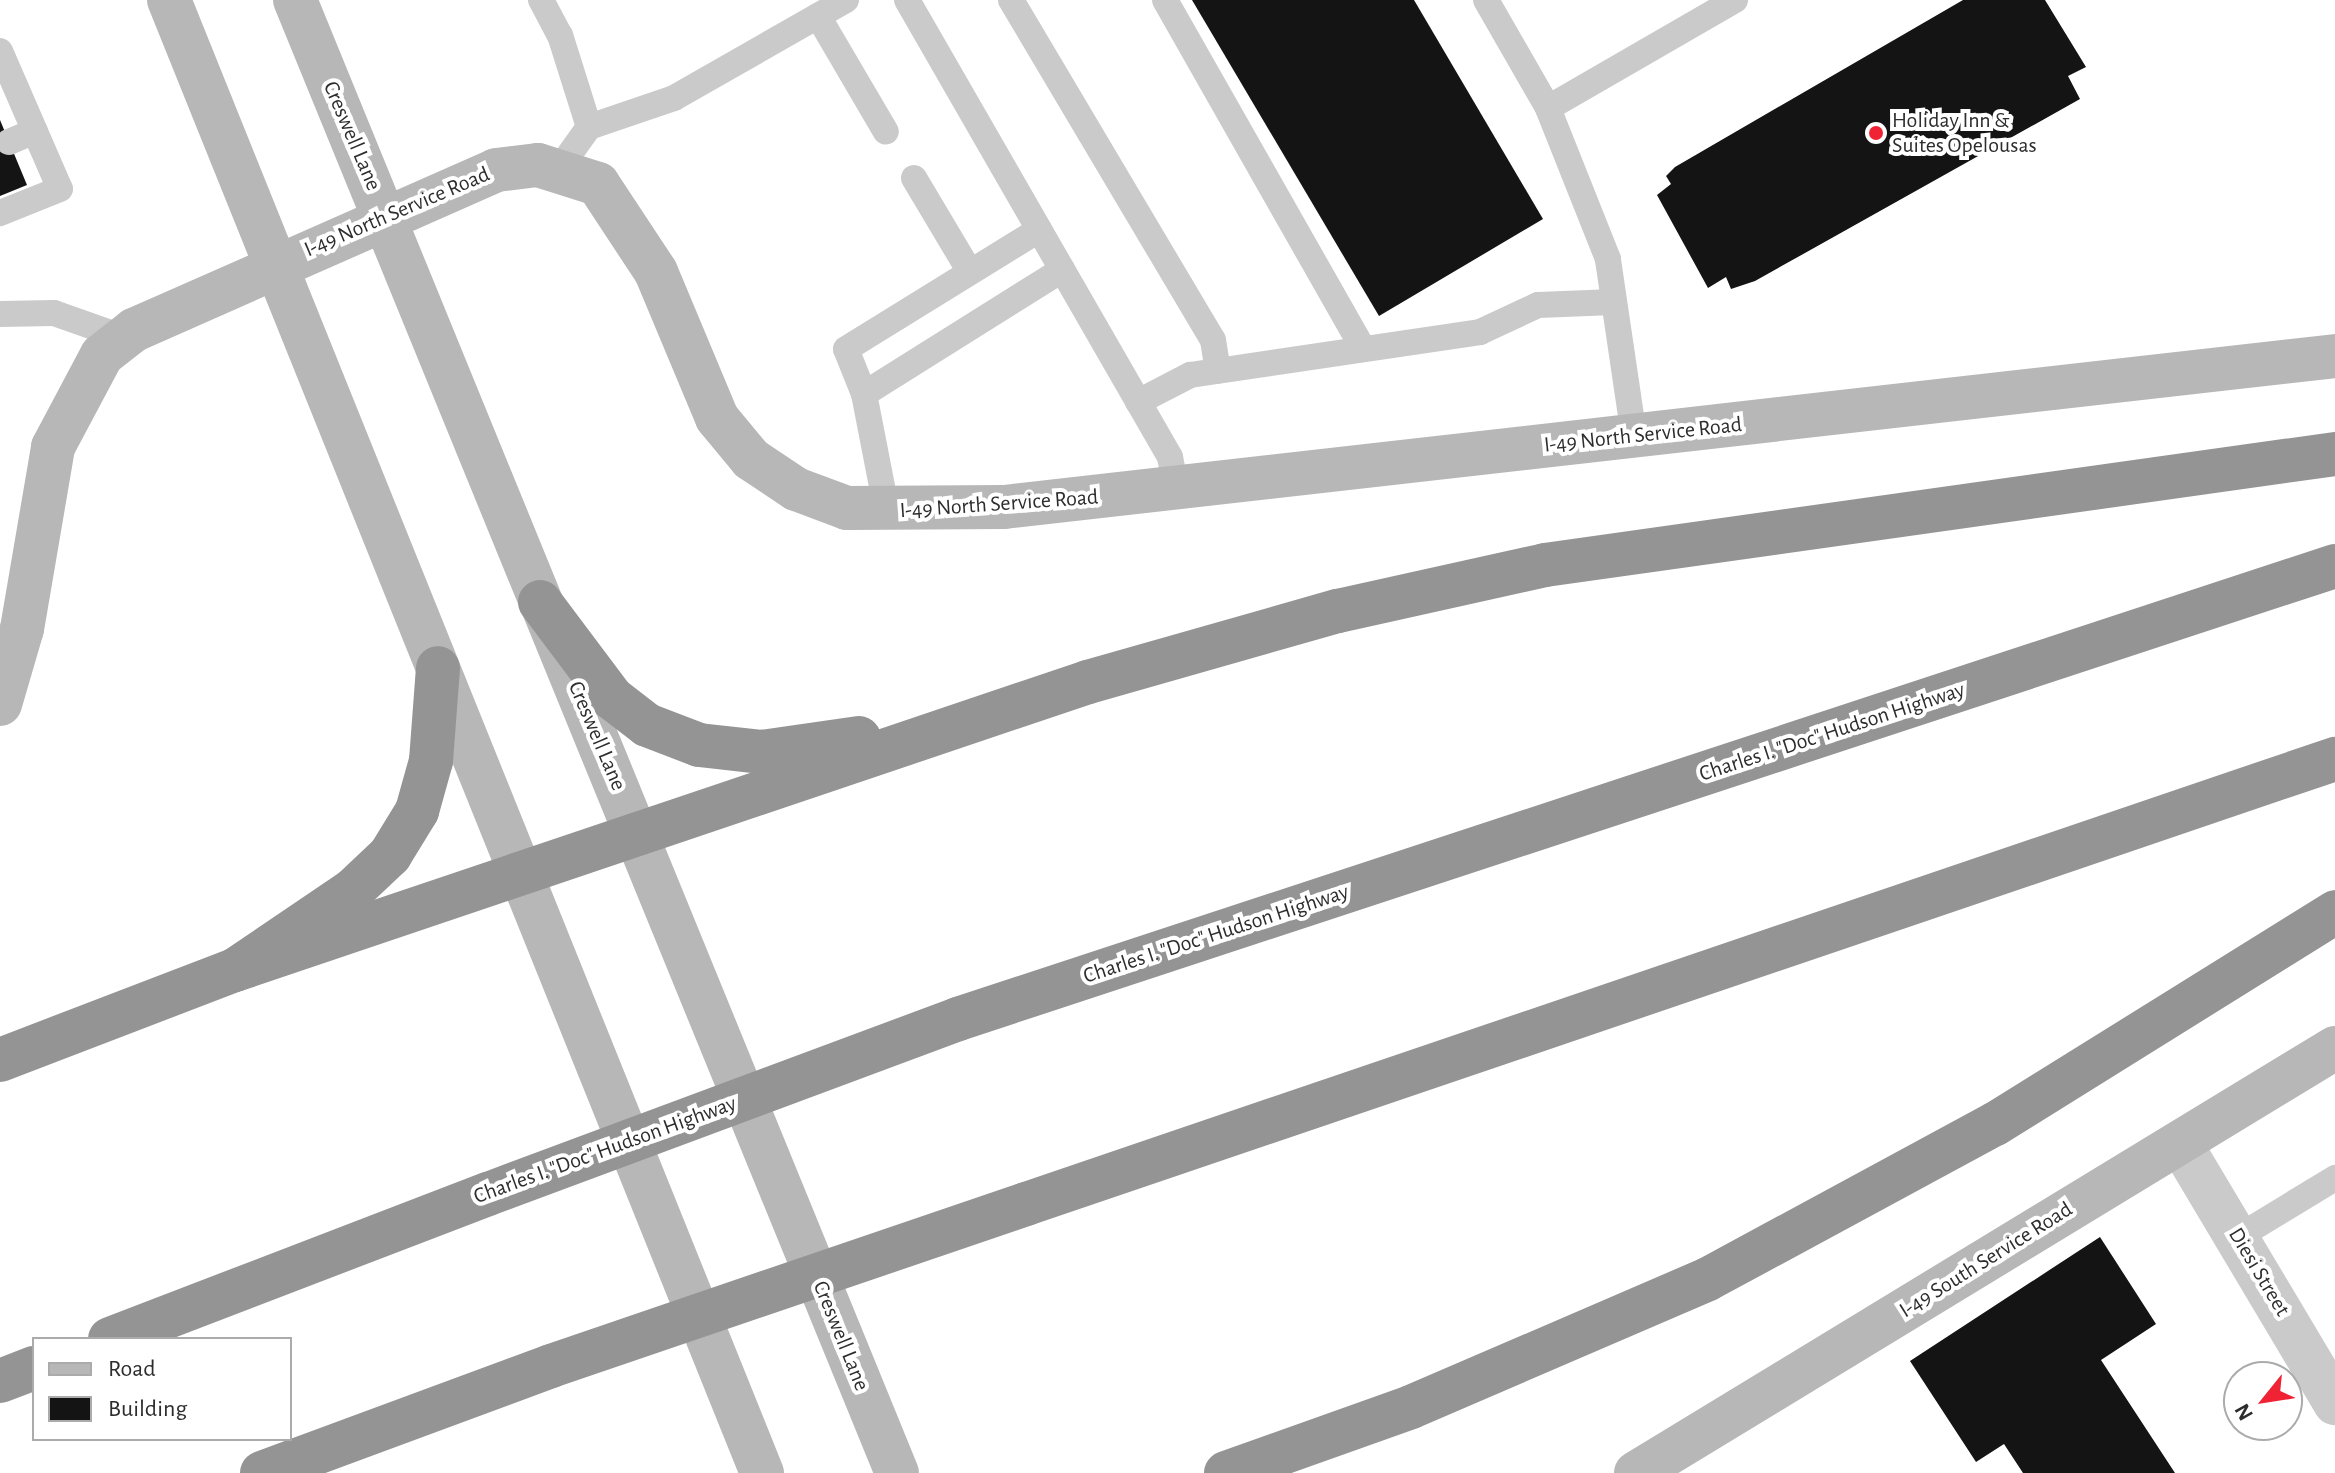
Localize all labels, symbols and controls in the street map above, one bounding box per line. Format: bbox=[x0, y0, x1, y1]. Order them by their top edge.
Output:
street label: Creswell Lane bbox=[317, 77, 387, 195]
place label: Holiday Inn & Suites Opelousas bbox=[1892, 107, 2037, 158]
marker: Holiday Inn & Suites Opelousas bbox=[1867, 124, 1885, 142]
street label: I-49 North Service Road bbox=[300, 161, 494, 263]
street label: I-49 North Service Road bbox=[1543, 411, 1743, 459]
street label: I-49 North Service Road bbox=[899, 484, 1099, 524]
street label: Creswell Lane bbox=[562, 677, 632, 795]
street label: Charles I. "Doc" Hudson Highway bbox=[1696, 677, 1968, 787]
street label: Charles I. "Doc" Hudson Highway bbox=[1080, 879, 1352, 989]
street label: Charles I. "Doc" Hudson Highway bbox=[470, 1090, 740, 1210]
street label: I-49 South Service Road bbox=[1895, 1196, 2077, 1324]
street label: Diesi Street bbox=[2222, 1223, 2296, 1321]
street label: Creswell Lane bbox=[807, 1277, 875, 1395]
legend bbox=[32, 1337, 292, 1441]
text: Road bbox=[108, 1357, 156, 1381]
north arrow bbox=[2223, 1361, 2303, 1441]
text: Building bbox=[108, 1397, 187, 1421]
text: N bbox=[2231, 1400, 2257, 1424]

